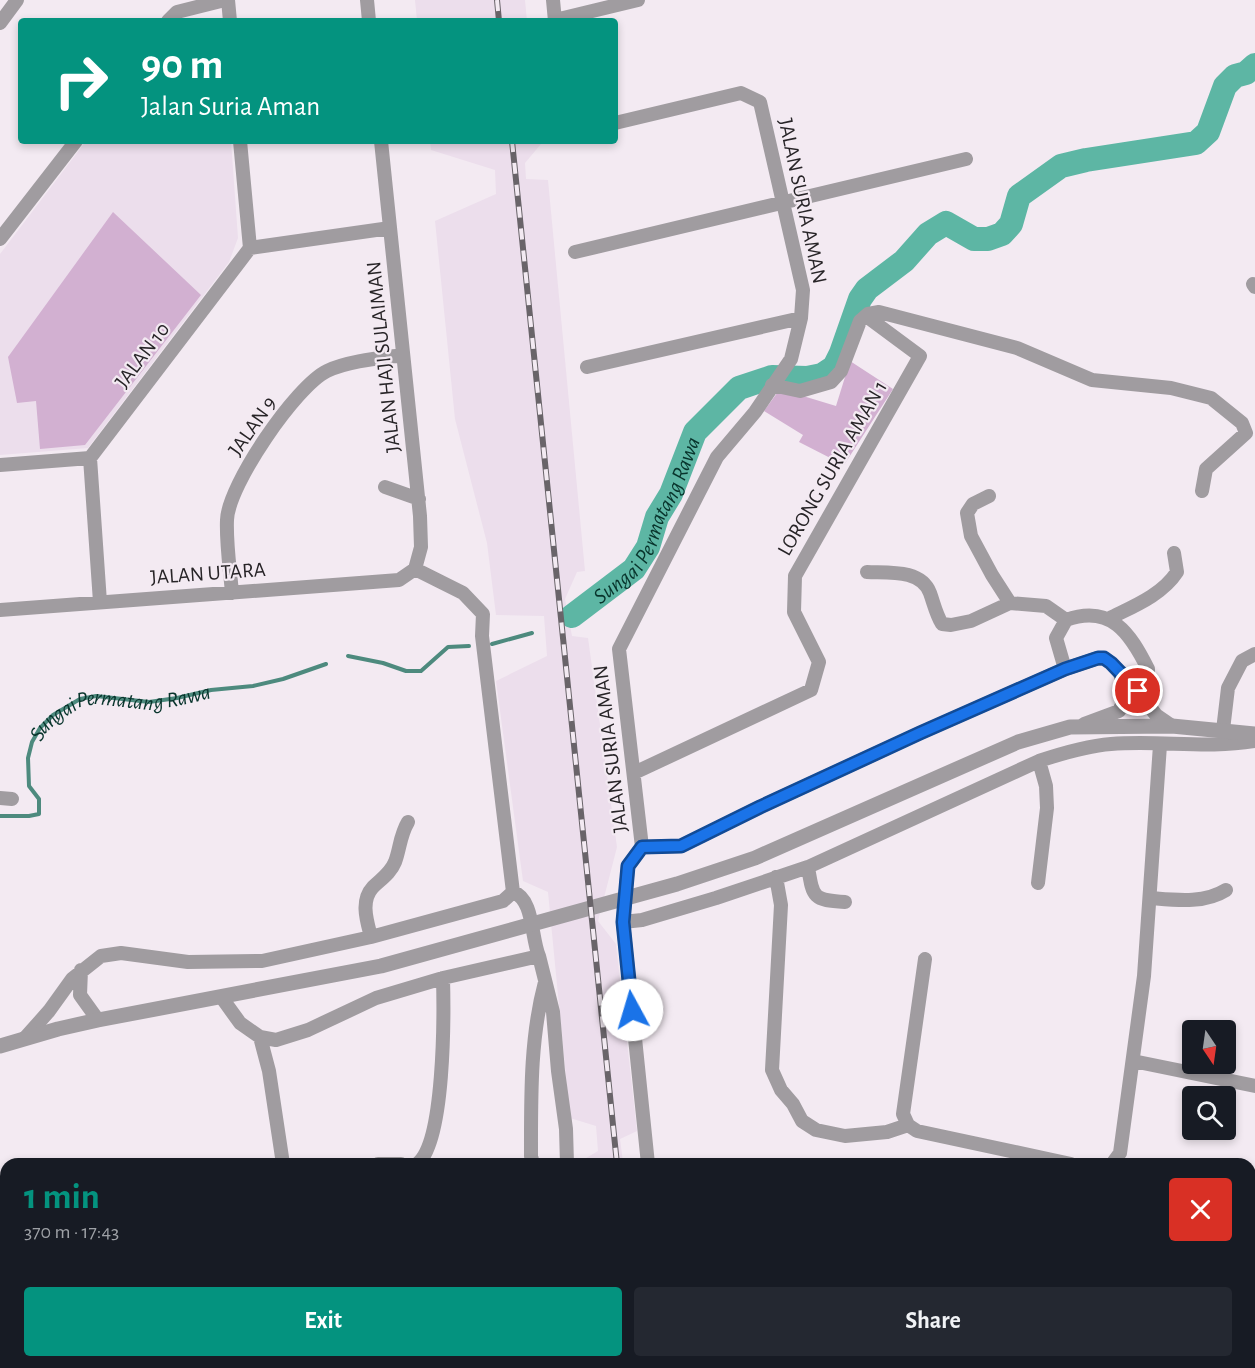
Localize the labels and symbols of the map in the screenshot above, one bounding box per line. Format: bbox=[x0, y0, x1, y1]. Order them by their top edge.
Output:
street label: JALAN SURIA AMAN bbox=[775, 117, 830, 286]
street label: JALAN HAJI SULAIMAN bbox=[363, 260, 404, 454]
street label: JALAN 10 bbox=[111, 319, 174, 392]
street label: LORONG SURIA AMAN 1 bbox=[774, 377, 891, 559]
street label: JALAN 9 bbox=[225, 393, 280, 460]
water label: Sungai Permatang Rawa bbox=[589, 434, 704, 608]
street label: JALAN UTARA bbox=[150, 559, 266, 588]
street label: JALAN SURIA AMAN bbox=[590, 664, 631, 834]
pin bbox=[1112, 665, 1163, 716]
water label: Sungai Permatang Rawa bbox=[25, 681, 213, 744]
position arrow bbox=[600, 978, 664, 1042]
north arrow bbox=[1182, 1020, 1236, 1074]

